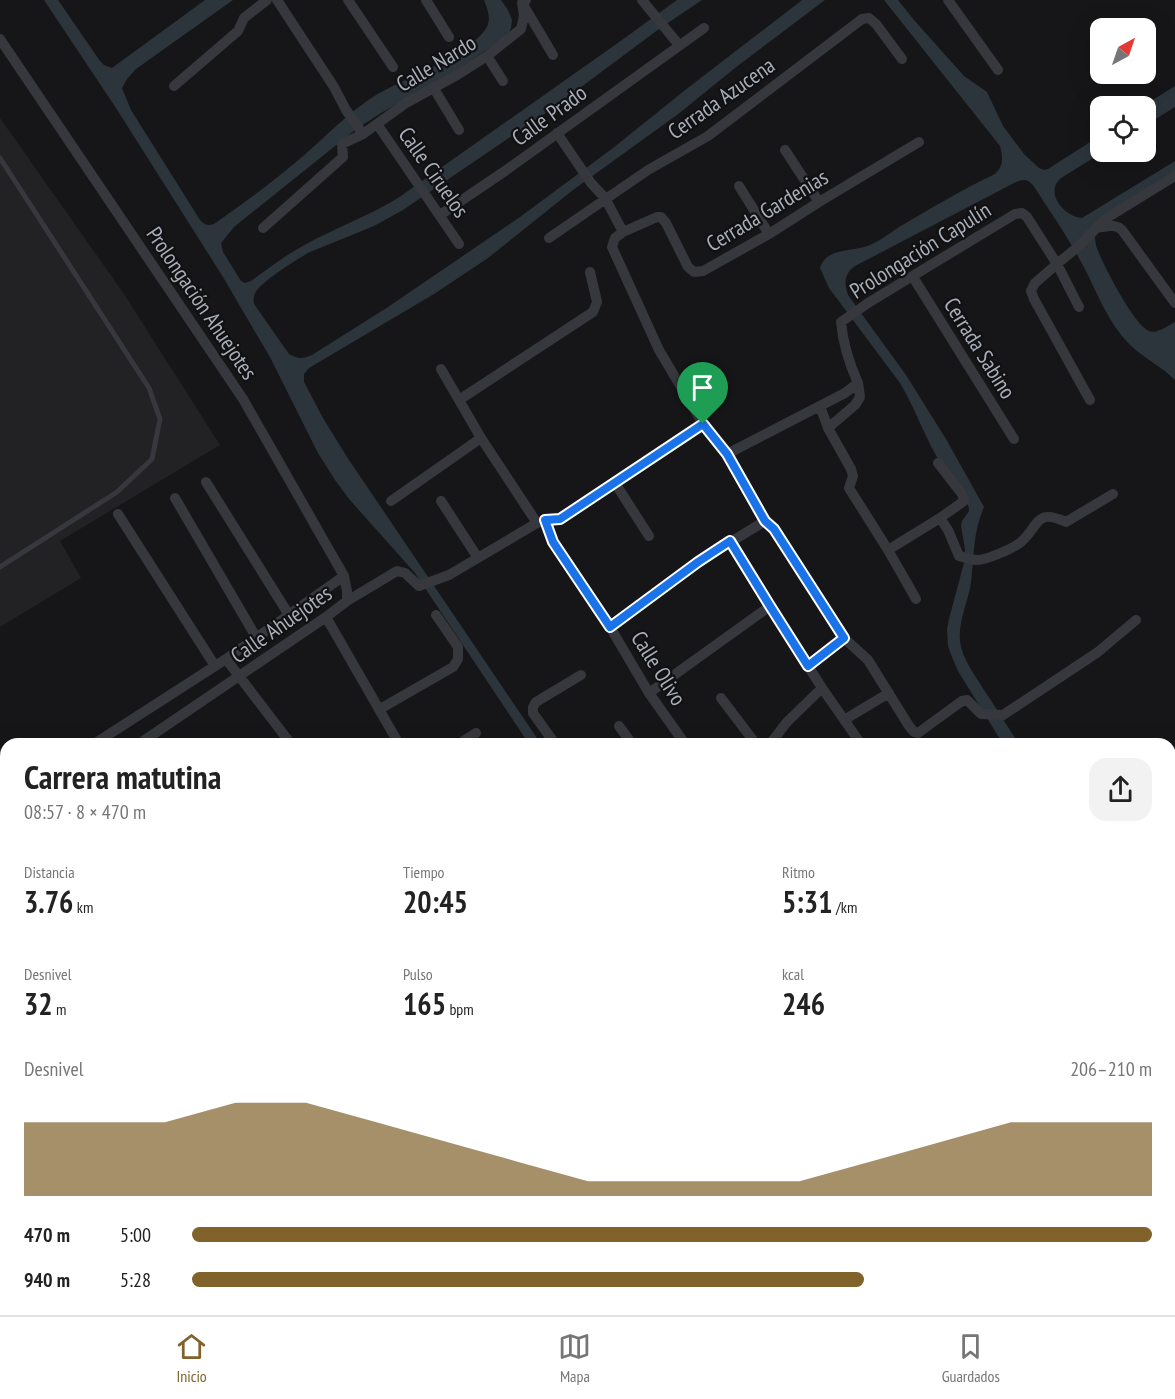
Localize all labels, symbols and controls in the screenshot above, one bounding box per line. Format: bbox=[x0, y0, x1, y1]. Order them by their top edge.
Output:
north arrow bbox=[1090, 18, 1156, 84]
map controls bbox=[1090, 18, 1156, 162]
street label: Calle Nardo bbox=[391, 28, 481, 98]
street label: Cerrada Azucena bbox=[662, 51, 780, 145]
street label: Calle Prado bbox=[506, 78, 592, 152]
button: locate bbox=[1090, 96, 1156, 162]
street label: Calle Ciruelos bbox=[393, 121, 475, 223]
street label: Cerrada Gardenias bbox=[701, 163, 833, 257]
street label: Prolongación Capulín bbox=[844, 195, 996, 305]
street label: Prolongación Ahuejotes bbox=[140, 221, 264, 385]
street label: Cerrada Sabino bbox=[938, 292, 1022, 404]
pin bbox=[677, 362, 728, 424]
icon: arrive bbox=[686, 371, 719, 404]
street label: Calle Ahuejotes bbox=[225, 579, 337, 669]
street label: Calle Olivo bbox=[625, 626, 693, 710]
text: Carrera matutina bbox=[24, 755, 221, 798]
button: share bbox=[1089, 758, 1152, 821]
text: 08:57 · 8 × 470 m bbox=[24, 799, 146, 825]
text: Distancia bbox=[24, 862, 75, 882]
text: Tiempo bbox=[403, 862, 445, 882]
text: Ritmo bbox=[782, 862, 815, 882]
text: 3.76 bbox=[24, 882, 73, 921]
text: 20:45 bbox=[403, 882, 468, 921]
text: 5:31 bbox=[782, 882, 833, 921]
text: km bbox=[73, 897, 93, 917]
text: /km bbox=[833, 897, 857, 917]
text: Desnivel bbox=[24, 964, 71, 984]
text: Pulso bbox=[403, 964, 433, 984]
text: kcal bbox=[782, 964, 804, 984]
text: 32 bbox=[24, 984, 53, 1023]
text: 165 bbox=[403, 984, 446, 1023]
text: 246 bbox=[782, 984, 825, 1023]
text: m bbox=[53, 999, 67, 1019]
text: bpm bbox=[446, 999, 474, 1019]
text: Desnivel bbox=[24, 1056, 83, 1082]
text: 206–210 m bbox=[1070, 1056, 1152, 1082]
text: 470 m bbox=[24, 1222, 70, 1248]
text: 5:00 bbox=[120, 1222, 151, 1248]
text: 940 m bbox=[24, 1267, 70, 1293]
text: 5:28 bbox=[120, 1267, 151, 1293]
tab: Inicio bbox=[175, 1330, 208, 1386]
tab: Mapa bbox=[558, 1330, 591, 1386]
tab: Guardados bbox=[942, 1330, 1000, 1386]

